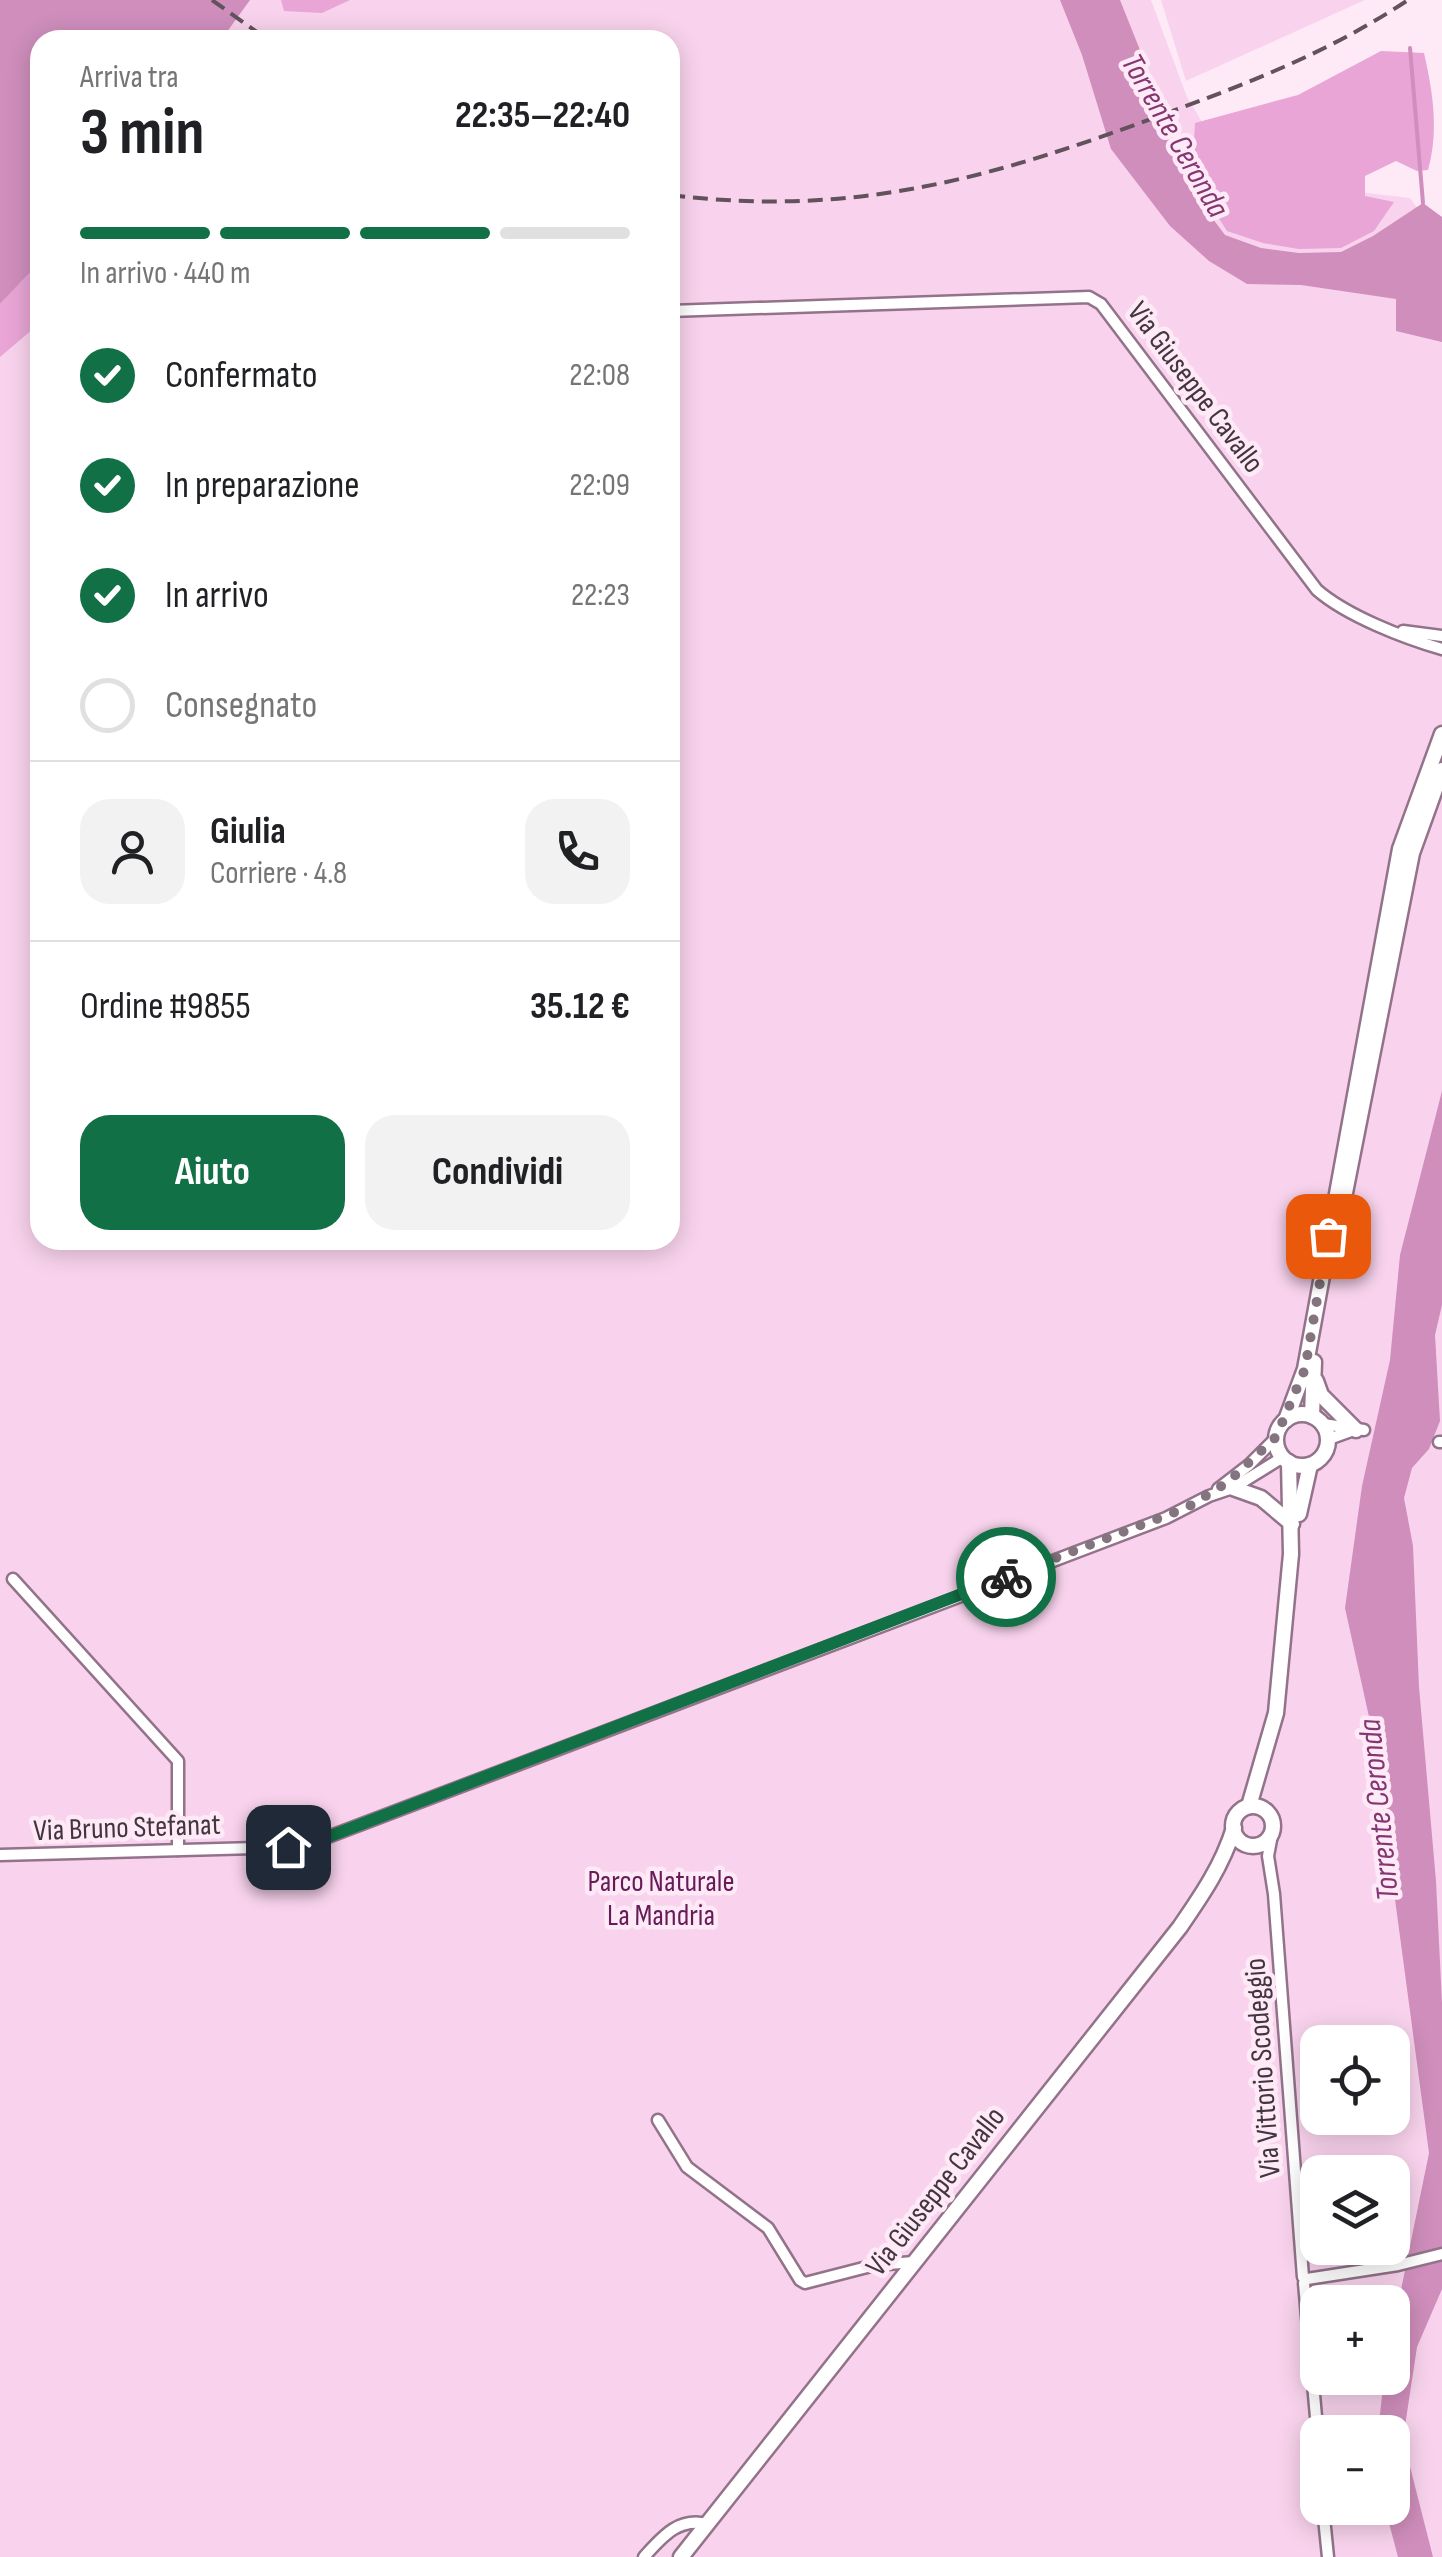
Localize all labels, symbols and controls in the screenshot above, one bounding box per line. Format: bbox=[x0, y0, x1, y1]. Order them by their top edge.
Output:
water label: Torrente Ceronda bbox=[1112, 47, 1237, 225]
text: Arriva tra bbox=[80, 58, 179, 97]
text: 22:35–22:40 bbox=[455, 93, 630, 138]
text: 3 min bbox=[80, 95, 204, 173]
text: In arrivo · 440 m bbox=[80, 254, 251, 293]
street label: Via Giuseppe Cavallo bbox=[1119, 295, 1271, 480]
icon: check bbox=[80, 348, 135, 403]
text: Confermato bbox=[165, 353, 318, 398]
text: 22:08 bbox=[569, 356, 630, 395]
icon: check bbox=[80, 458, 135, 513]
text: In preparazione bbox=[165, 463, 360, 508]
text: 22:09 bbox=[569, 466, 630, 505]
icon: check bbox=[80, 568, 135, 623]
text: In arrivo bbox=[165, 573, 269, 618]
text: 22:23 bbox=[571, 576, 630, 615]
text: Consegnato bbox=[165, 683, 317, 728]
button: person bbox=[80, 799, 185, 904]
button: phone bbox=[525, 799, 630, 904]
text: Giulia bbox=[210, 809, 286, 854]
text: Corriere · 4.8 bbox=[210, 854, 347, 893]
text: Ordine #9855 bbox=[80, 984, 251, 1029]
text: 35.12 € bbox=[530, 984, 630, 1029]
button: Aiuto bbox=[80, 1115, 345, 1230]
button: Condividi bbox=[365, 1115, 630, 1230]
pin bbox=[1286, 1194, 1371, 1279]
icon: bag bbox=[1301, 1209, 1356, 1264]
courier bbox=[956, 1527, 1056, 1627]
icon: bike bbox=[979, 1550, 1034, 1605]
water label: Torrente Ceronda bbox=[1351, 1717, 1408, 1903]
pin bbox=[246, 1805, 331, 1890]
street label: Via Bruno Stefanat bbox=[33, 1807, 221, 1849]
icon: home bbox=[261, 1820, 316, 1875]
park label: Parco Naturale La Mandria bbox=[588, 1864, 734, 1934]
street label: Via Vittorio Scodeggio bbox=[1237, 1957, 1289, 2179]
map controls bbox=[1300, 2025, 1410, 2525]
button: locate bbox=[1300, 2025, 1410, 2135]
street label: Via Giuseppe Cavallo bbox=[859, 2100, 1013, 2283]
button: layers bbox=[1300, 2155, 1410, 2265]
button: + bbox=[1300, 2285, 1410, 2395]
button: − bbox=[1300, 2415, 1410, 2525]

